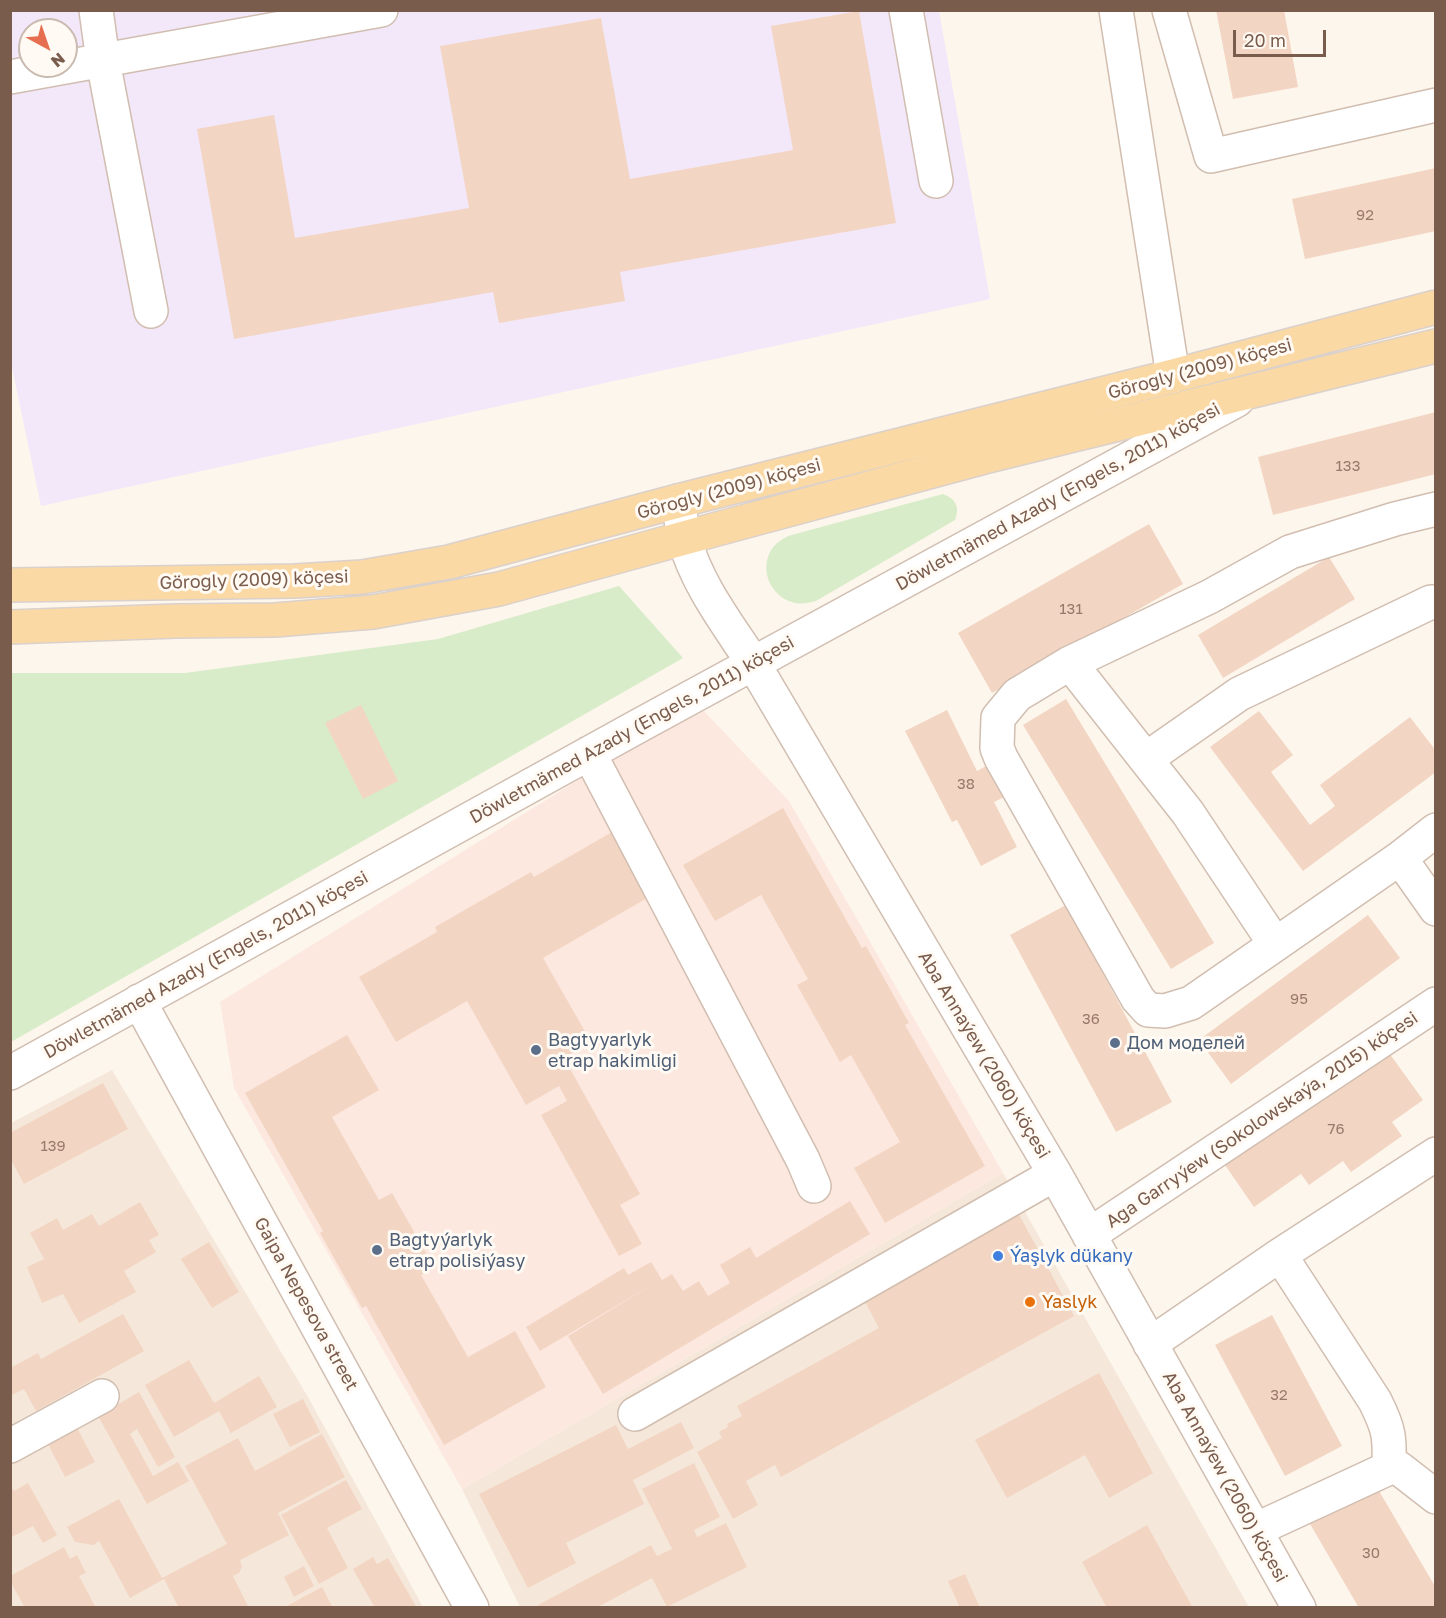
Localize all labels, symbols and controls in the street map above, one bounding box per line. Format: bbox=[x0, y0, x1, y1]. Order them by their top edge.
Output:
north arrow bbox=[18, 18, 78, 78]
scale bar bbox=[1236, 18, 1329, 56]
text: 20 m bbox=[1244, 29, 1286, 51]
text: N bbox=[47, 49, 69, 72]
house number: 92 bbox=[1356, 206, 1374, 224]
street label: Görogly (2009) köçesi bbox=[1106, 334, 1294, 404]
street label: Döwletmämed Azady (Engels, 2011) köçesi bbox=[892, 398, 1224, 596]
street label: Görogly (2009) köçesi bbox=[635, 454, 823, 524]
house number: 133 bbox=[1336, 457, 1360, 475]
street label: Görogly (2009) köçesi bbox=[159, 566, 349, 594]
house number: 131 bbox=[1059, 600, 1083, 618]
street label: Döwletmämed Azady (Engels, 2011) köçesi bbox=[466, 631, 798, 829]
house number: 38 bbox=[957, 775, 975, 793]
street label: Döwletmämed Azady (Engels, 2011) köçesi bbox=[40, 866, 372, 1064]
street label: Aba Annaýew (2060) köçesi bbox=[913, 947, 1055, 1163]
house number: 95 bbox=[1290, 990, 1308, 1008]
street label: Aga Garryýew (Sokolowskaýa, 2015) köçesi bbox=[1102, 1007, 1422, 1233]
house number: 36 bbox=[1082, 1010, 1100, 1028]
place label: Bagtyyarlyk etrap hakimligi bbox=[548, 1029, 677, 1072]
place label: Дом моделей bbox=[1127, 1032, 1245, 1054]
marker: Дом моделей bbox=[1108, 1036, 1122, 1050]
marker: Bagtyyarlyk etrap hakimligi bbox=[529, 1043, 543, 1057]
house number: 76 bbox=[1327, 1120, 1345, 1138]
house number: 139 bbox=[40, 1137, 66, 1155]
street label: Gaipa Nepesova street bbox=[249, 1214, 363, 1394]
place label: Bagtyýarlyk etrap polisiýasy bbox=[389, 1229, 525, 1272]
marker: Bagtyýarlyk etrap polisiýasy bbox=[370, 1243, 384, 1257]
place label: Ýaşlyk dükany bbox=[1010, 1245, 1133, 1267]
marker: Ýaşlyk dükany bbox=[991, 1249, 1005, 1263]
place label: Yaslyk bbox=[1042, 1291, 1097, 1313]
marker: Yaslyk bbox=[1023, 1295, 1037, 1309]
street label: Aba Annaýew (2060) köçesi bbox=[1158, 1368, 1292, 1586]
house number: 32 bbox=[1270, 1386, 1288, 1404]
house number: 30 bbox=[1362, 1544, 1380, 1562]

